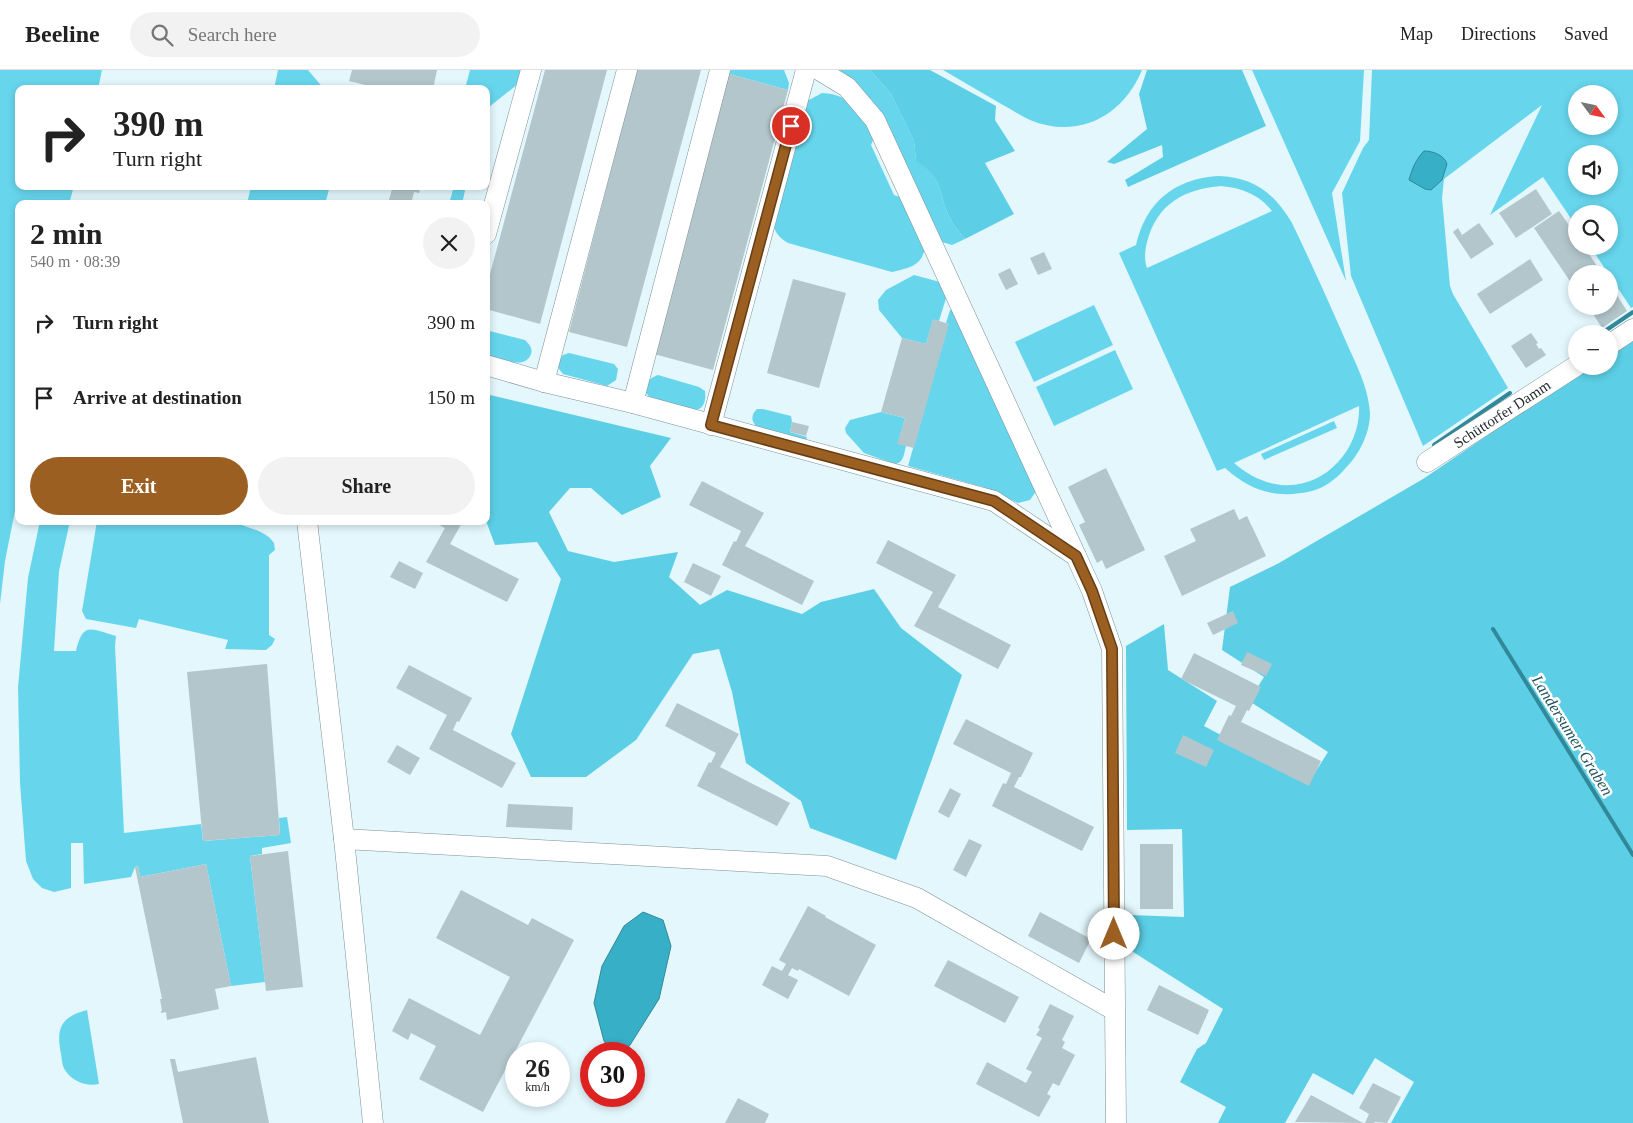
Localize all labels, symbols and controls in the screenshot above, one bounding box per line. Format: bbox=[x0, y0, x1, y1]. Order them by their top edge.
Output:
search box bbox=[130, 12, 480, 57]
text: Beeline bbox=[25, 21, 100, 47]
icon: search bbox=[148, 21, 176, 49]
text: Search here bbox=[188, 24, 277, 45]
text: Map bbox=[1400, 24, 1433, 44]
text: Directions bbox=[1461, 24, 1536, 44]
text: Saved bbox=[1564, 24, 1608, 44]
north arrow bbox=[1568, 85, 1618, 135]
map controls bbox=[1568, 85, 1618, 375]
icon: right bbox=[30, 105, 95, 170]
text: 390 m bbox=[113, 105, 203, 144]
pin bbox=[770, 105, 812, 147]
icon: arrive bbox=[777, 112, 805, 140]
button: sound bbox=[1568, 145, 1618, 195]
text: Turn right bbox=[113, 146, 202, 171]
button: search bbox=[1568, 205, 1618, 255]
text: 2 min bbox=[30, 217, 103, 250]
button: close bbox=[423, 217, 475, 269]
text: 540 m · 08:39 bbox=[30, 253, 120, 270]
button: + bbox=[1568, 265, 1618, 315]
icon: right bbox=[30, 309, 58, 337]
text: Turn right bbox=[73, 312, 158, 333]
text: 390 m bbox=[427, 312, 475, 333]
button: − bbox=[1568, 325, 1618, 375]
street label: Schüttorfer Damm bbox=[1451, 377, 1554, 451]
icon: arrive bbox=[30, 384, 58, 412]
text: Arrive at destination bbox=[73, 387, 242, 408]
text: 150 m bbox=[427, 387, 475, 408]
button: Exit bbox=[30, 457, 248, 515]
button: Share bbox=[258, 457, 475, 515]
water label: Landersumer Graben bbox=[1528, 671, 1616, 798]
position arrow bbox=[1087, 907, 1139, 959]
speed limit sign: 30 bbox=[580, 1042, 645, 1107]
text: 26 bbox=[525, 1055, 550, 1082]
text: km/h bbox=[525, 1080, 550, 1094]

